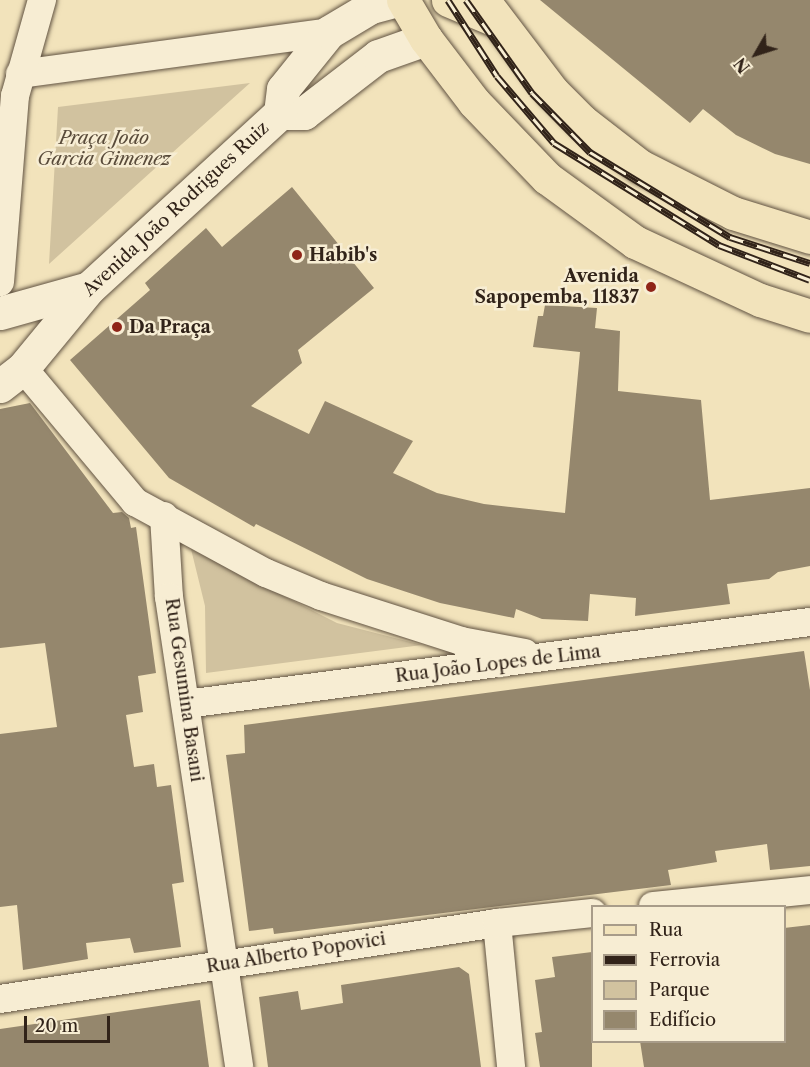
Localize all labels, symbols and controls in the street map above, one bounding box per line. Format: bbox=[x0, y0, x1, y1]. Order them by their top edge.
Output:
north arrow bbox=[726, 24, 786, 84]
text: N bbox=[730, 54, 754, 77]
street label: Avenida João Rodrigues Ruiz bbox=[79, 117, 273, 301]
park label: Praça João Garcia Gimenez bbox=[37, 128, 171, 170]
place label: Habib's bbox=[309, 244, 377, 266]
marker: Habib's bbox=[290, 248, 304, 262]
place label: Avenida Sapopemba, 11837 bbox=[474, 266, 639, 308]
marker: Avenida Sapopemba, 11837 bbox=[644, 280, 658, 294]
place label: Da Praça bbox=[129, 316, 211, 338]
marker: Da Praça bbox=[110, 320, 124, 334]
street label: Rua Gesumina Basani bbox=[160, 596, 208, 784]
street label: Rua João Lopes de Lima bbox=[394, 641, 602, 687]
legend bbox=[591, 905, 786, 1043]
text: Rua bbox=[649, 919, 683, 941]
street label: Rua Alberto Popovici bbox=[204, 928, 388, 978]
text: Ferrovia bbox=[649, 949, 720, 971]
text: Parque bbox=[649, 979, 710, 1001]
scale bar bbox=[27, 1004, 112, 1042]
text: Edifício bbox=[649, 1009, 716, 1031]
text: 20 m bbox=[35, 1015, 78, 1037]

